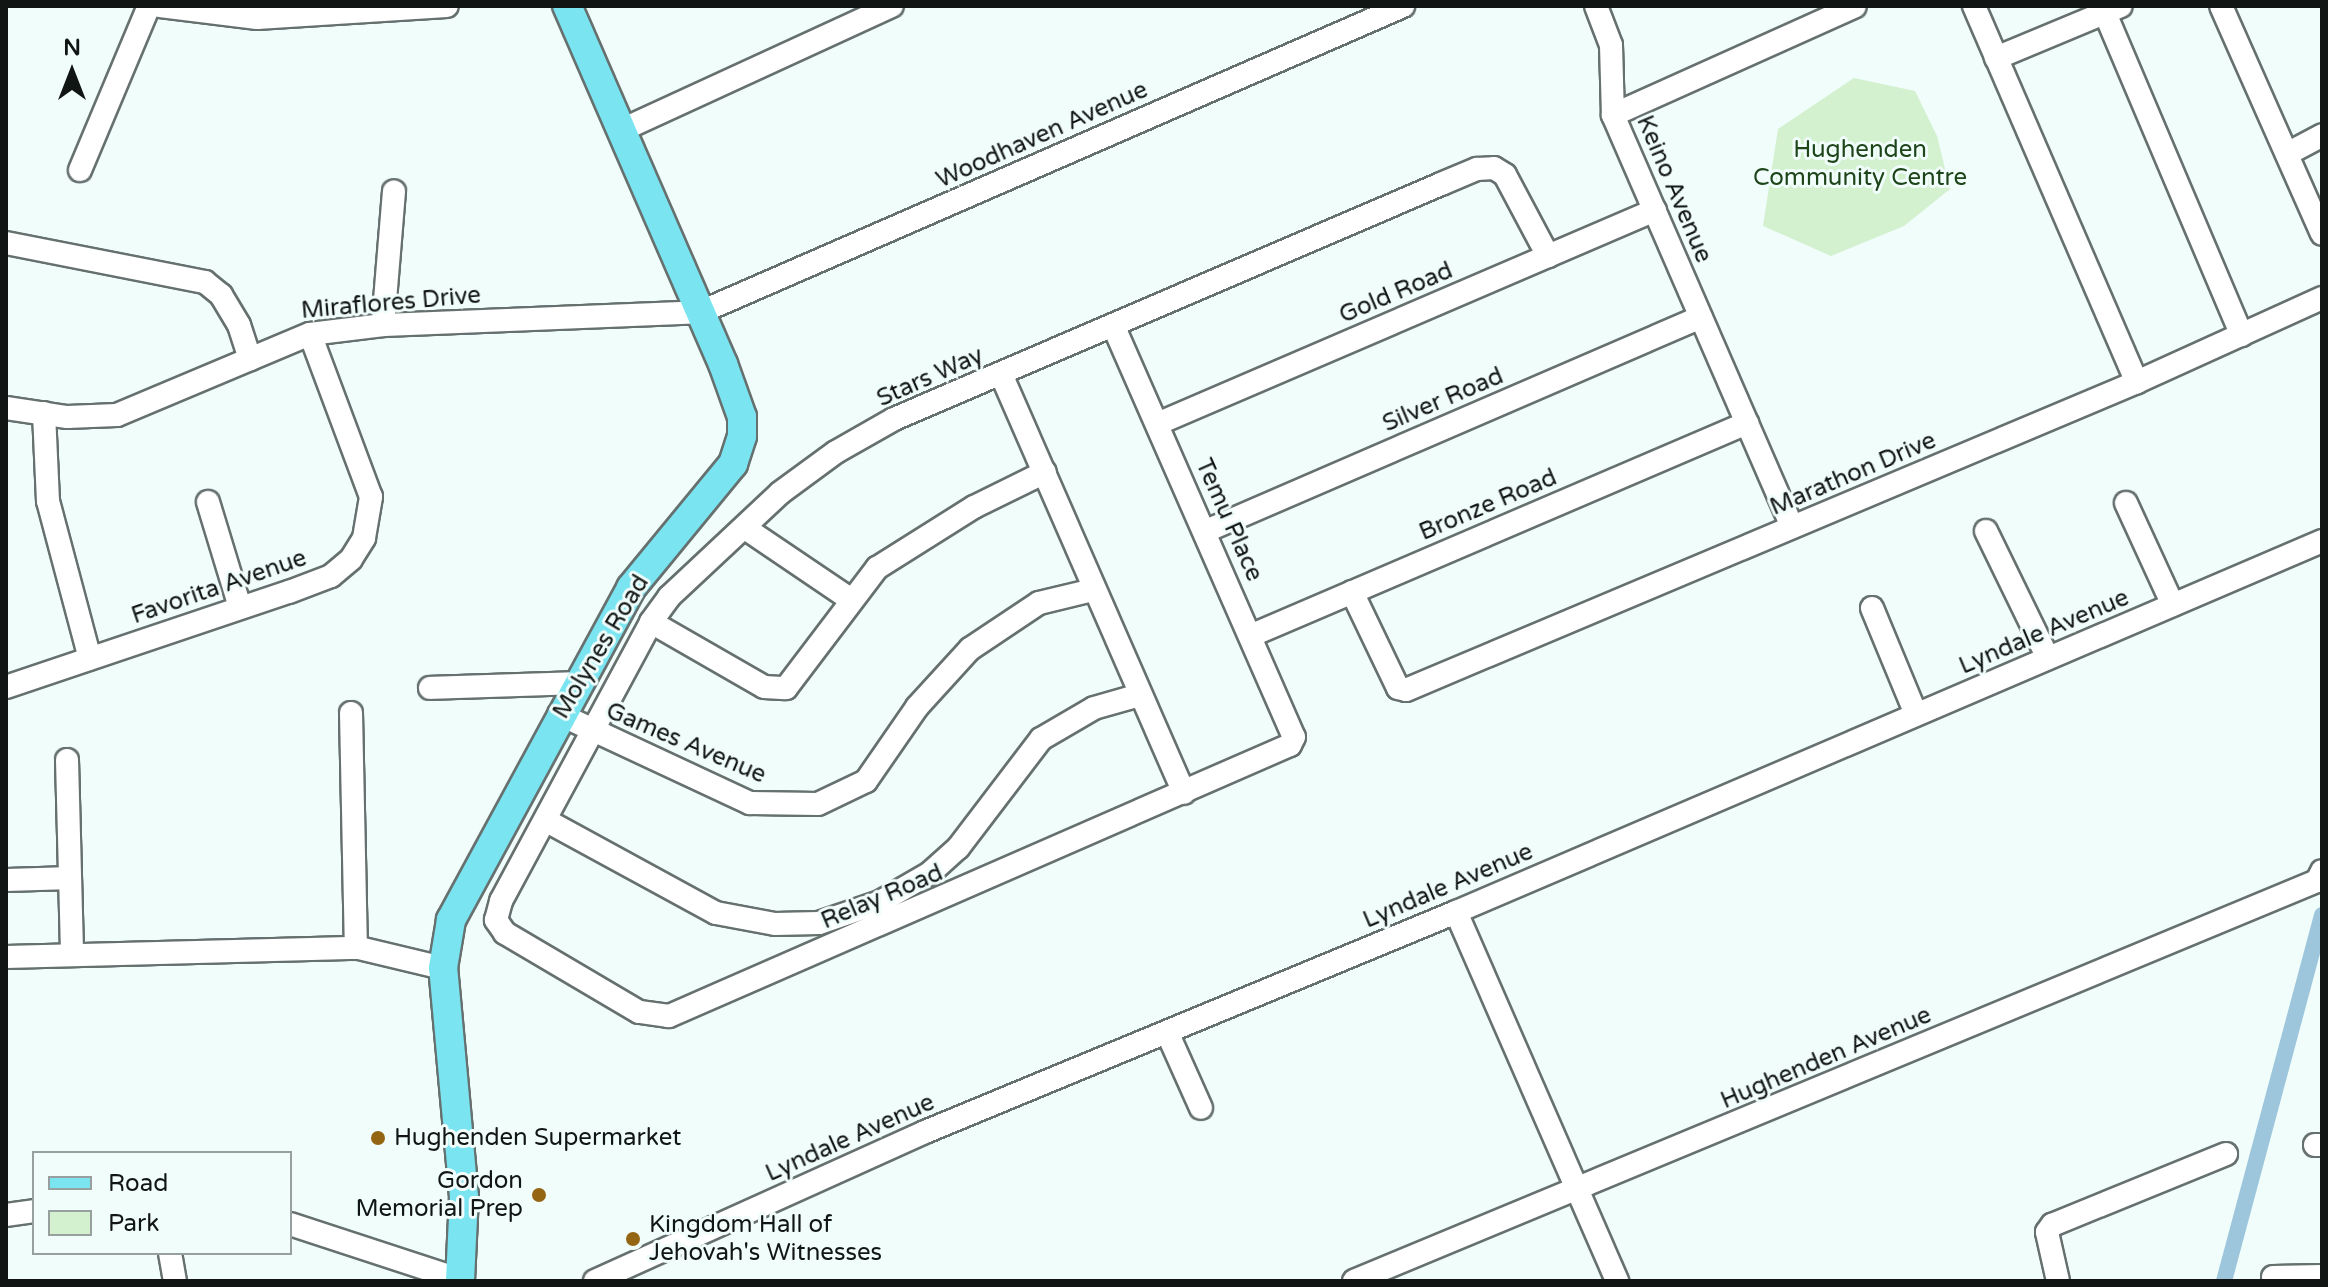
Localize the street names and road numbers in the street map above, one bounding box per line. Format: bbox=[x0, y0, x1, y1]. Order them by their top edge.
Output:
street label: Woodhaven Avenue bbox=[932, 75, 1152, 195]
street label: Keino Avenue bbox=[1630, 111, 1718, 267]
street label: Gold Road bbox=[1335, 256, 1457, 330]
street label: Miraflores Drive bbox=[300, 281, 482, 325]
street label: Stars Way bbox=[872, 341, 988, 413]
street label: Silver Road bbox=[1378, 362, 1508, 438]
street label: Marathon Drive bbox=[1766, 426, 1940, 522]
street label: Temu Place bbox=[1189, 454, 1269, 586]
street label: Bronze Road bbox=[1415, 463, 1561, 547]
street label: Favorita Avenue bbox=[128, 544, 310, 630]
street label: Molynes Road bbox=[547, 570, 655, 724]
street label: Lyndale Avenue bbox=[1955, 583, 2133, 681]
street label: Games Avenue bbox=[602, 696, 770, 790]
street label: Lyndale Avenue bbox=[1359, 837, 1537, 935]
street label: Relay Road bbox=[817, 858, 947, 936]
street label: Hughenden Avenue bbox=[1716, 1001, 1936, 1115]
street label: Lyndale Avenue bbox=[761, 1088, 939, 1188]

